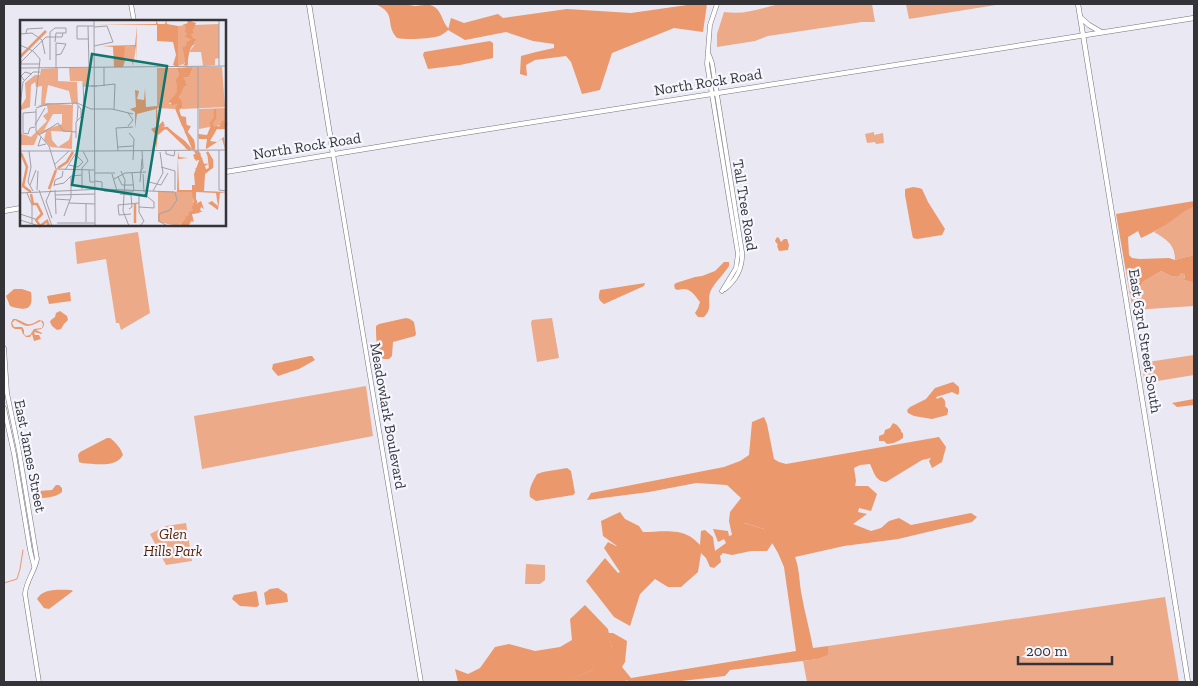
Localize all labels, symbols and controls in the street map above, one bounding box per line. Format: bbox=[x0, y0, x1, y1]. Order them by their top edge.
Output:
inset map bbox=[20, 20, 226, 226]
street label: North Rock Road bbox=[653, 64, 764, 99]
street label: North Rock Road bbox=[252, 128, 363, 163]
street label: Tall Tree Road bbox=[729, 158, 761, 253]
street label: East 63rd Street South bbox=[1125, 268, 1165, 415]
street label: Meadowlark Boulevard bbox=[366, 341, 410, 491]
street label: East James Street bbox=[10, 398, 50, 514]
park label: Glen Hills Park bbox=[144, 525, 203, 560]
scale bar bbox=[1018, 634, 1112, 666]
text: 200 m bbox=[1026, 642, 1067, 660]

